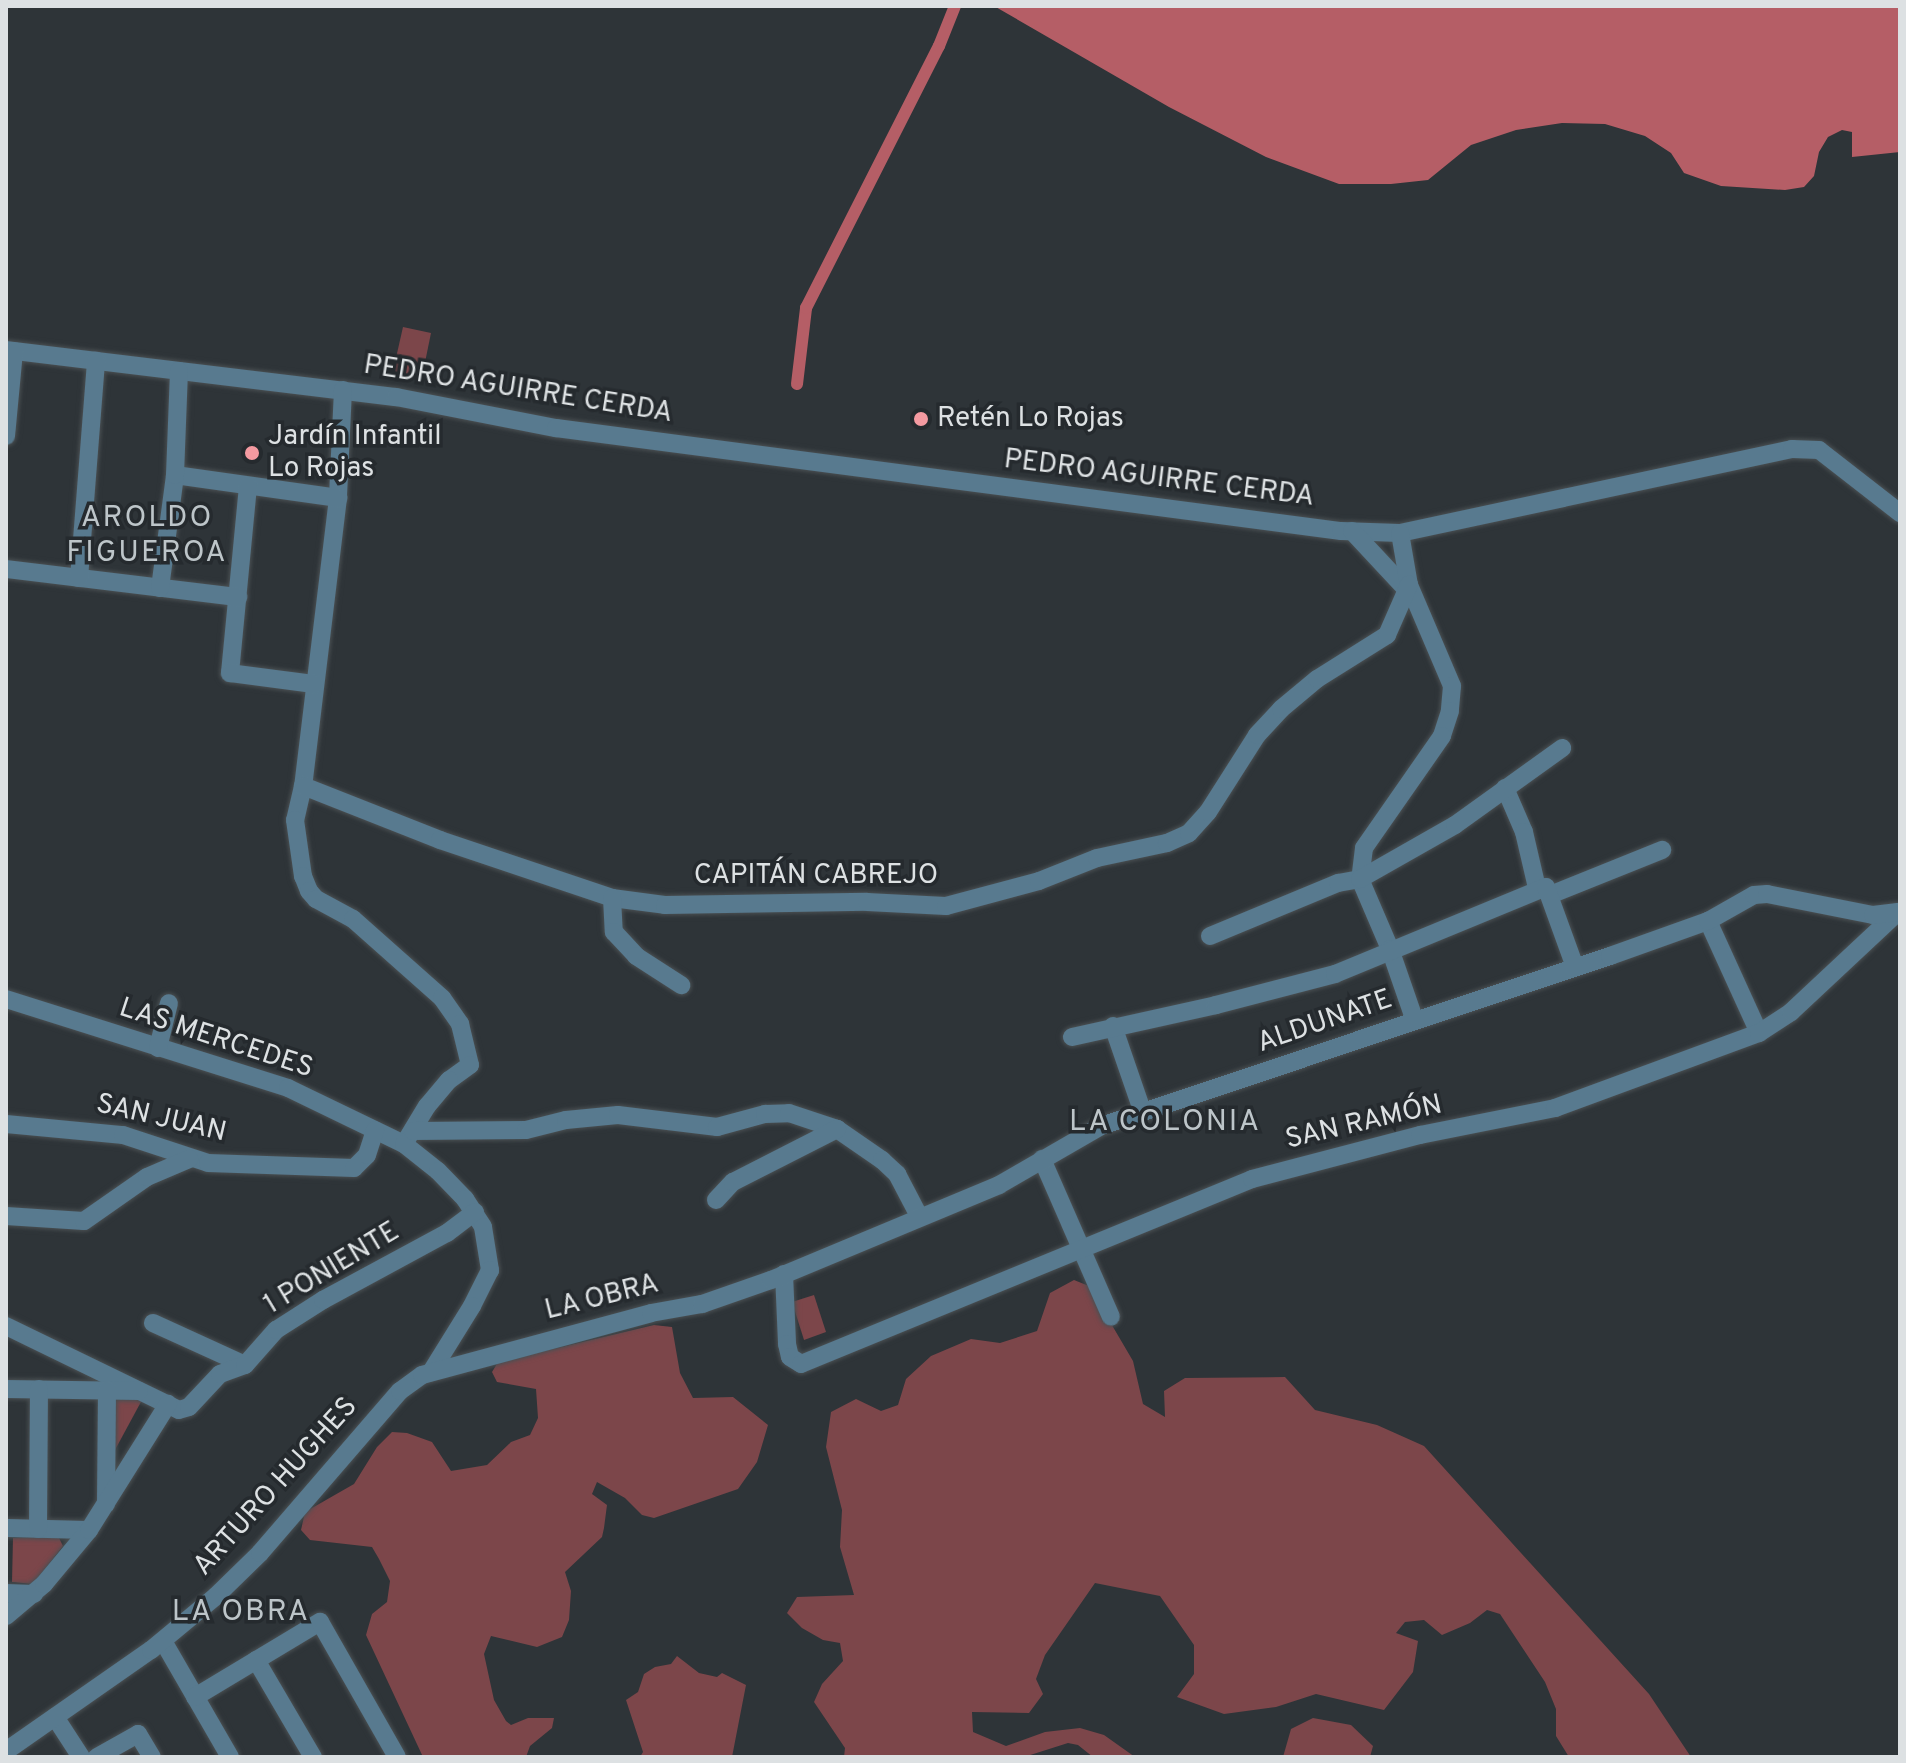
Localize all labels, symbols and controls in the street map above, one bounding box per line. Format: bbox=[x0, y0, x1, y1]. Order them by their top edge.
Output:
street label: PEDRO AGUIRRE CERDA bbox=[361, 349, 675, 431]
place label: Retén Lo Rojas bbox=[937, 402, 1124, 436]
marker: Retén Lo Rojas bbox=[912, 410, 930, 428]
place label: Jardín Infantil Lo Rojas bbox=[268, 420, 442, 486]
street label: PEDRO AGUIRRE CERDA bbox=[1001, 443, 1317, 515]
marker: Jardín Infantil Lo Rojas bbox=[243, 444, 261, 462]
district label: AROLDO FIGUEROA bbox=[66, 501, 228, 572]
street label: CAPITÁN CABREJO bbox=[694, 859, 938, 893]
street label: ALDUNATE bbox=[1253, 983, 1397, 1061]
street label: LAS MERCEDES bbox=[115, 992, 317, 1086]
street label: SAN JUAN bbox=[93, 1088, 229, 1150]
street label: SAN RAMÓN bbox=[1282, 1089, 1446, 1157]
district label: LA COLONIA bbox=[1068, 1105, 1262, 1141]
street label: 1 PONIENTE bbox=[258, 1216, 406, 1322]
street label: LA OBRA bbox=[541, 1268, 663, 1328]
street label: ARTURO HUGHES bbox=[187, 1391, 365, 1583]
district label: LA OBRA bbox=[171, 1595, 311, 1631]

